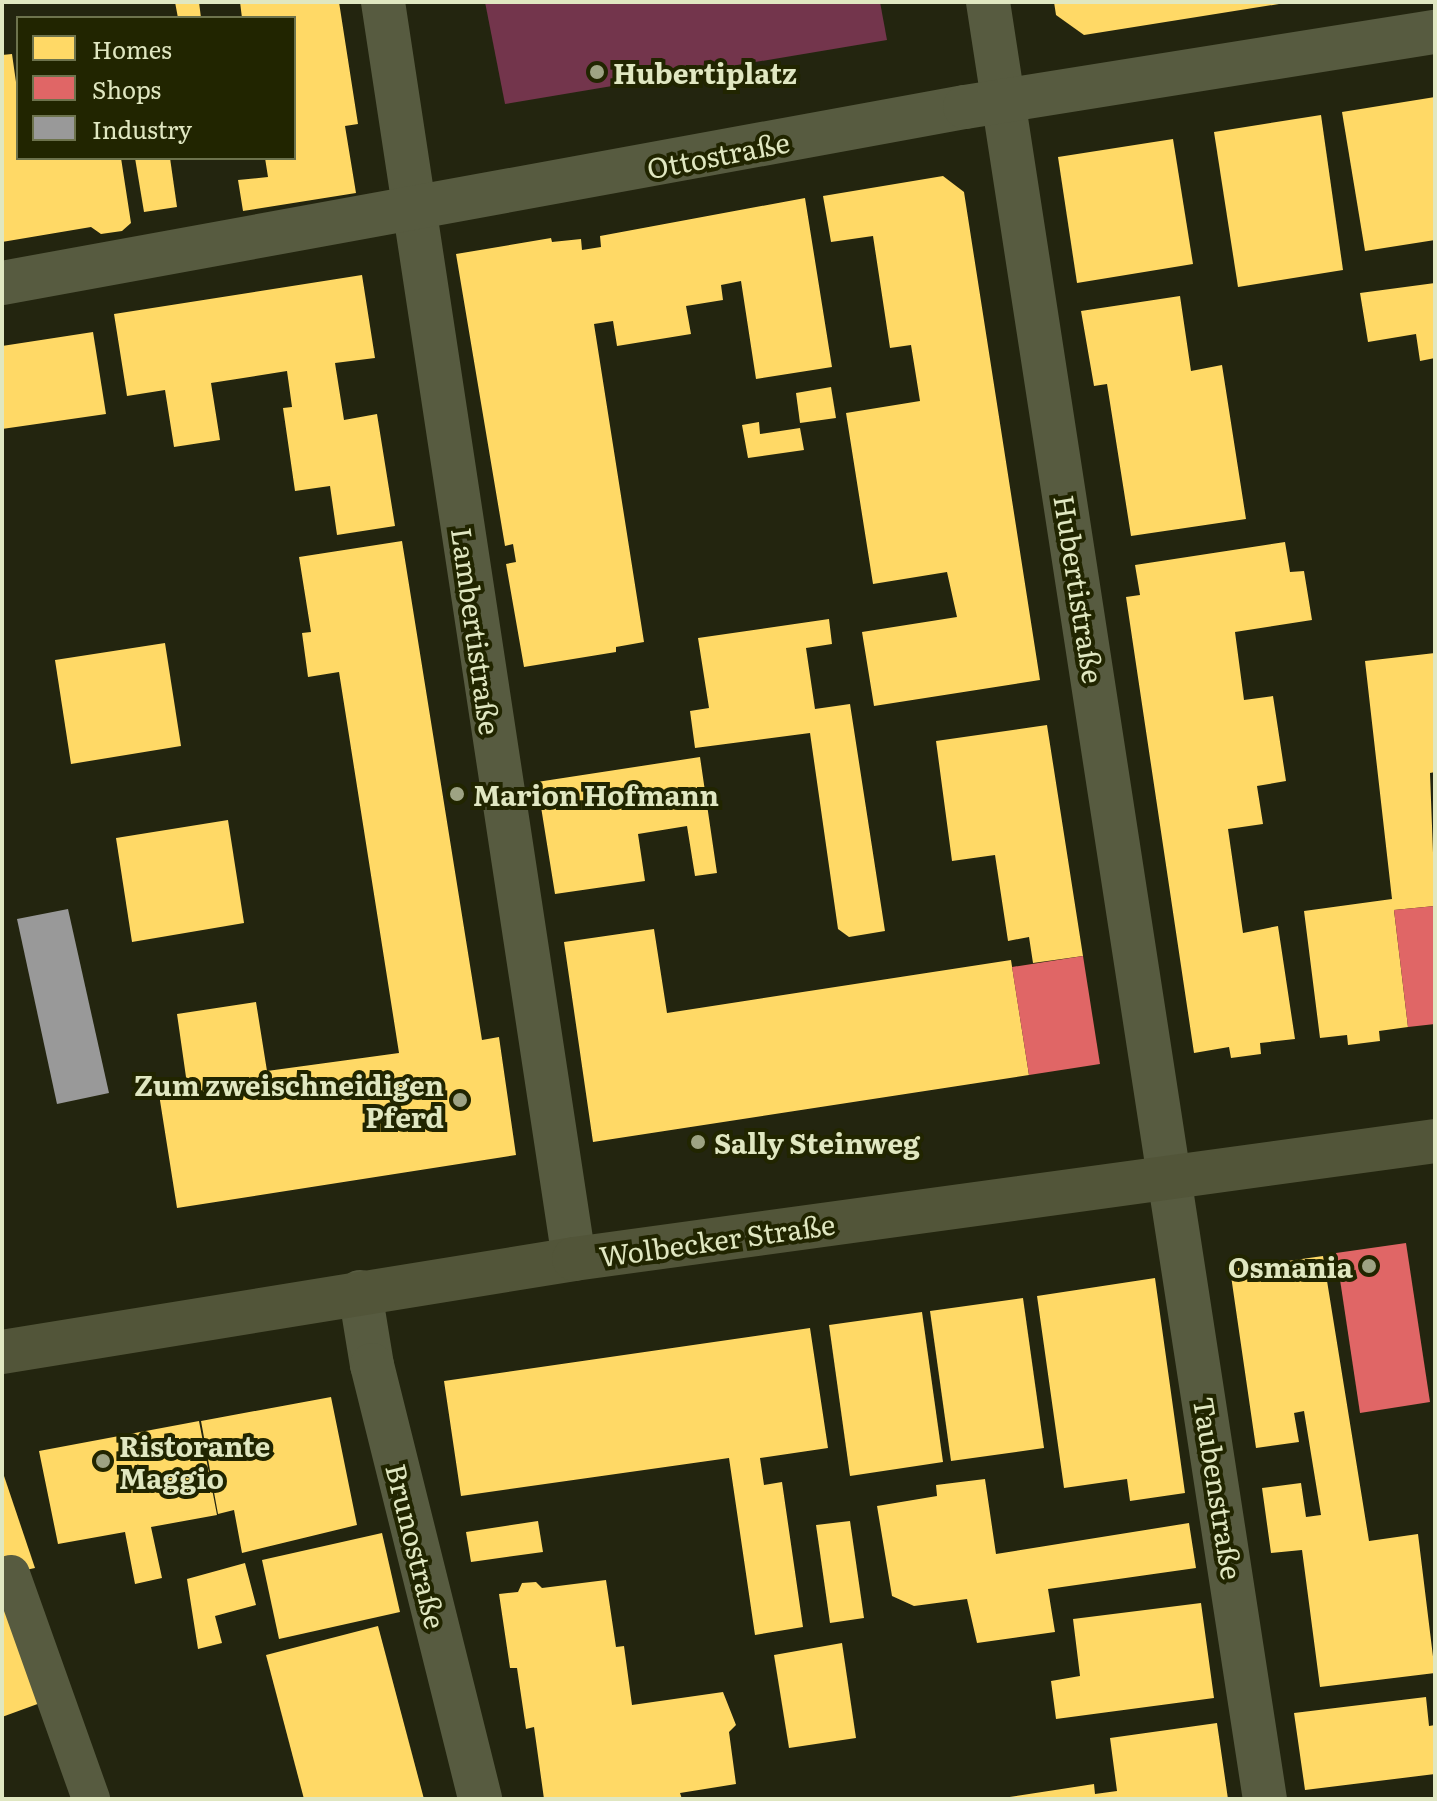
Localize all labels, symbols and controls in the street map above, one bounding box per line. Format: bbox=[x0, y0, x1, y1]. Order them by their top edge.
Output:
legend bbox=[16, 16, 296, 160]
text: Homes bbox=[92, 31, 172, 66]
place label: Hubertiplatz bbox=[613, 55, 797, 89]
marker: Hubertiplatz bbox=[588, 63, 606, 81]
text: Shops bbox=[92, 71, 161, 106]
text: Industry bbox=[92, 111, 192, 146]
street label: Ottostraße bbox=[644, 124, 792, 184]
street label: Hubertistraße bbox=[1049, 492, 1111, 686]
street label: Lambertistraße bbox=[446, 525, 508, 737]
place label: Marion Hofmann bbox=[473, 777, 719, 811]
marker: Marion Hofmann bbox=[448, 785, 466, 803]
place label: Zum zweischneidigen Pferd bbox=[134, 1067, 444, 1133]
marker: Zum zweischneidigen Pferd bbox=[451, 1091, 469, 1109]
place label: Sally Steinweg bbox=[714, 1125, 920, 1159]
marker: Sally Steinweg bbox=[689, 1133, 707, 1151]
street label: Wolbecker Straße bbox=[597, 1206, 837, 1272]
place label: Osmania bbox=[1228, 1249, 1353, 1283]
marker: Osmania bbox=[1360, 1257, 1378, 1275]
street label: Taubenstraße bbox=[1188, 1394, 1250, 1582]
place label: Ristorante Maggio bbox=[119, 1428, 270, 1494]
marker: Ristorante Maggio bbox=[94, 1452, 112, 1470]
street label: Brunostraße bbox=[380, 1460, 454, 1632]

